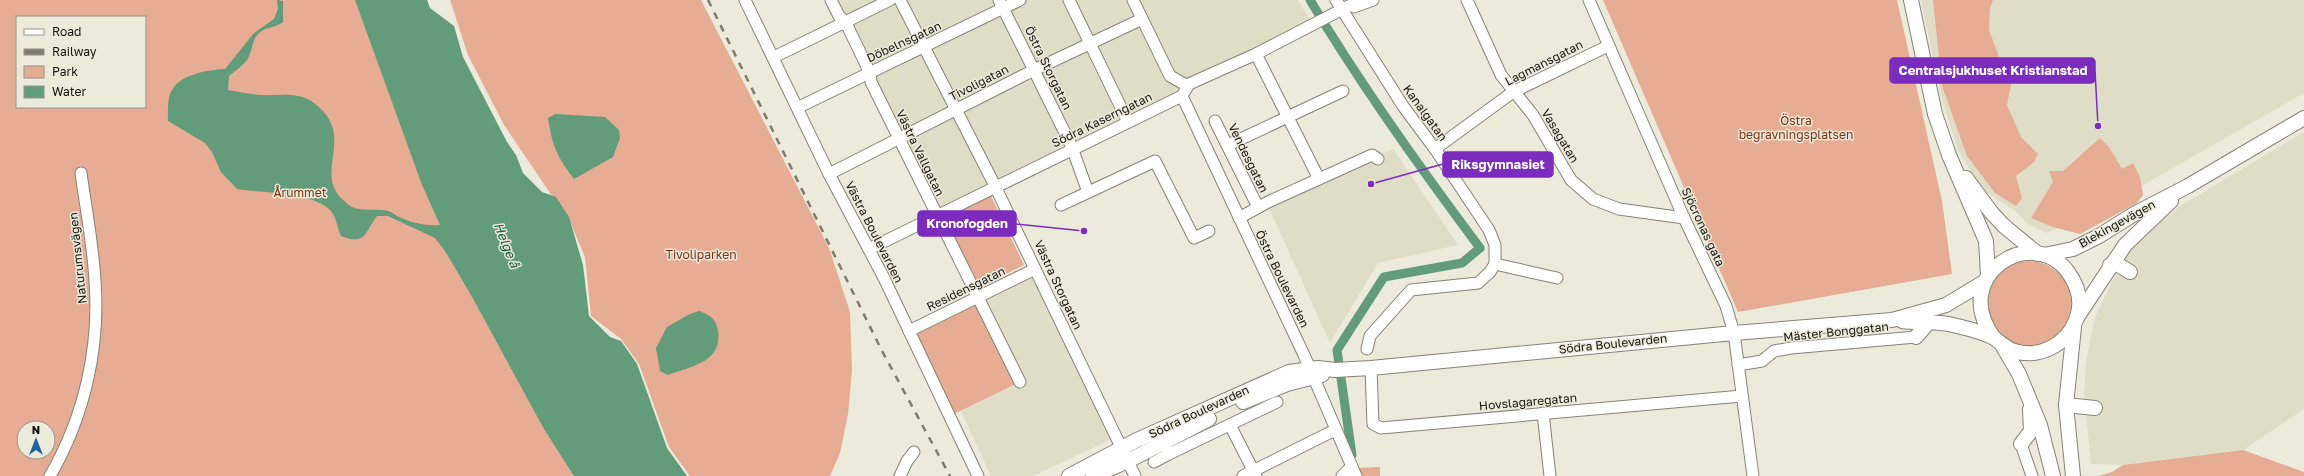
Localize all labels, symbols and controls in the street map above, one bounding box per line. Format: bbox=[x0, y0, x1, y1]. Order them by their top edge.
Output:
legend bbox=[16, 16, 146, 108]
street label: Döbelnsgatan bbox=[864, 18, 943, 65]
street label: Östra Storgatan bbox=[1022, 23, 1075, 112]
text: Road bbox=[52, 24, 81, 39]
street label: Lagmansgatan bbox=[1502, 37, 1585, 89]
text: Railway bbox=[52, 44, 97, 59]
callout: Centralsjukhuset Kristianstad bbox=[1890, 58, 2095, 83]
street label: Tivoligatan bbox=[947, 61, 1011, 104]
text: Centralsjukhuset Kristianstad bbox=[1898, 62, 2088, 78]
text: Park bbox=[52, 64, 78, 79]
street label: Kanalgatan bbox=[1400, 82, 1451, 144]
text: Water bbox=[52, 84, 86, 99]
street label: Södra Kaserngatan bbox=[1049, 89, 1154, 150]
street label: Vasagatan bbox=[1538, 106, 1582, 165]
street label: Västra Vallgatan bbox=[893, 107, 948, 198]
park label: Östra begravningsplatsen bbox=[1739, 113, 1853, 142]
street label: Vendesgatan bbox=[1225, 121, 1272, 195]
callout: Riksgymnasiet bbox=[1443, 152, 1553, 177]
text: Riksgymnasiet bbox=[1451, 156, 1545, 172]
street label: Västra Boulevarden bbox=[842, 178, 907, 285]
park label: Årummet bbox=[274, 185, 327, 200]
street label: Sjöcronas gata bbox=[1679, 185, 1728, 269]
street label: Blekingevägen bbox=[2076, 196, 2158, 251]
callout: Kronofogden bbox=[918, 211, 1016, 236]
street label: Naturumsvägen bbox=[65, 212, 90, 304]
text: Kronofogden bbox=[926, 215, 1008, 231]
water label: Helge å bbox=[491, 220, 524, 271]
street label: Östra Boulevarden bbox=[1252, 228, 1313, 330]
street label: Västra Storgatan bbox=[1031, 238, 1086, 332]
park label: Tivoliparken bbox=[665, 247, 737, 262]
street label: Residensgatan bbox=[924, 263, 1008, 314]
street label: Mäster Bonggatan bbox=[1783, 319, 1889, 344]
street label: Södra Boulevarden bbox=[1558, 330, 1668, 357]
street label: Södra Boulevarden bbox=[1146, 382, 1251, 441]
street label: Hovslagaregatan bbox=[1478, 390, 1578, 413]
north arrow bbox=[16, 420, 56, 460]
text: N bbox=[32, 423, 40, 436]

